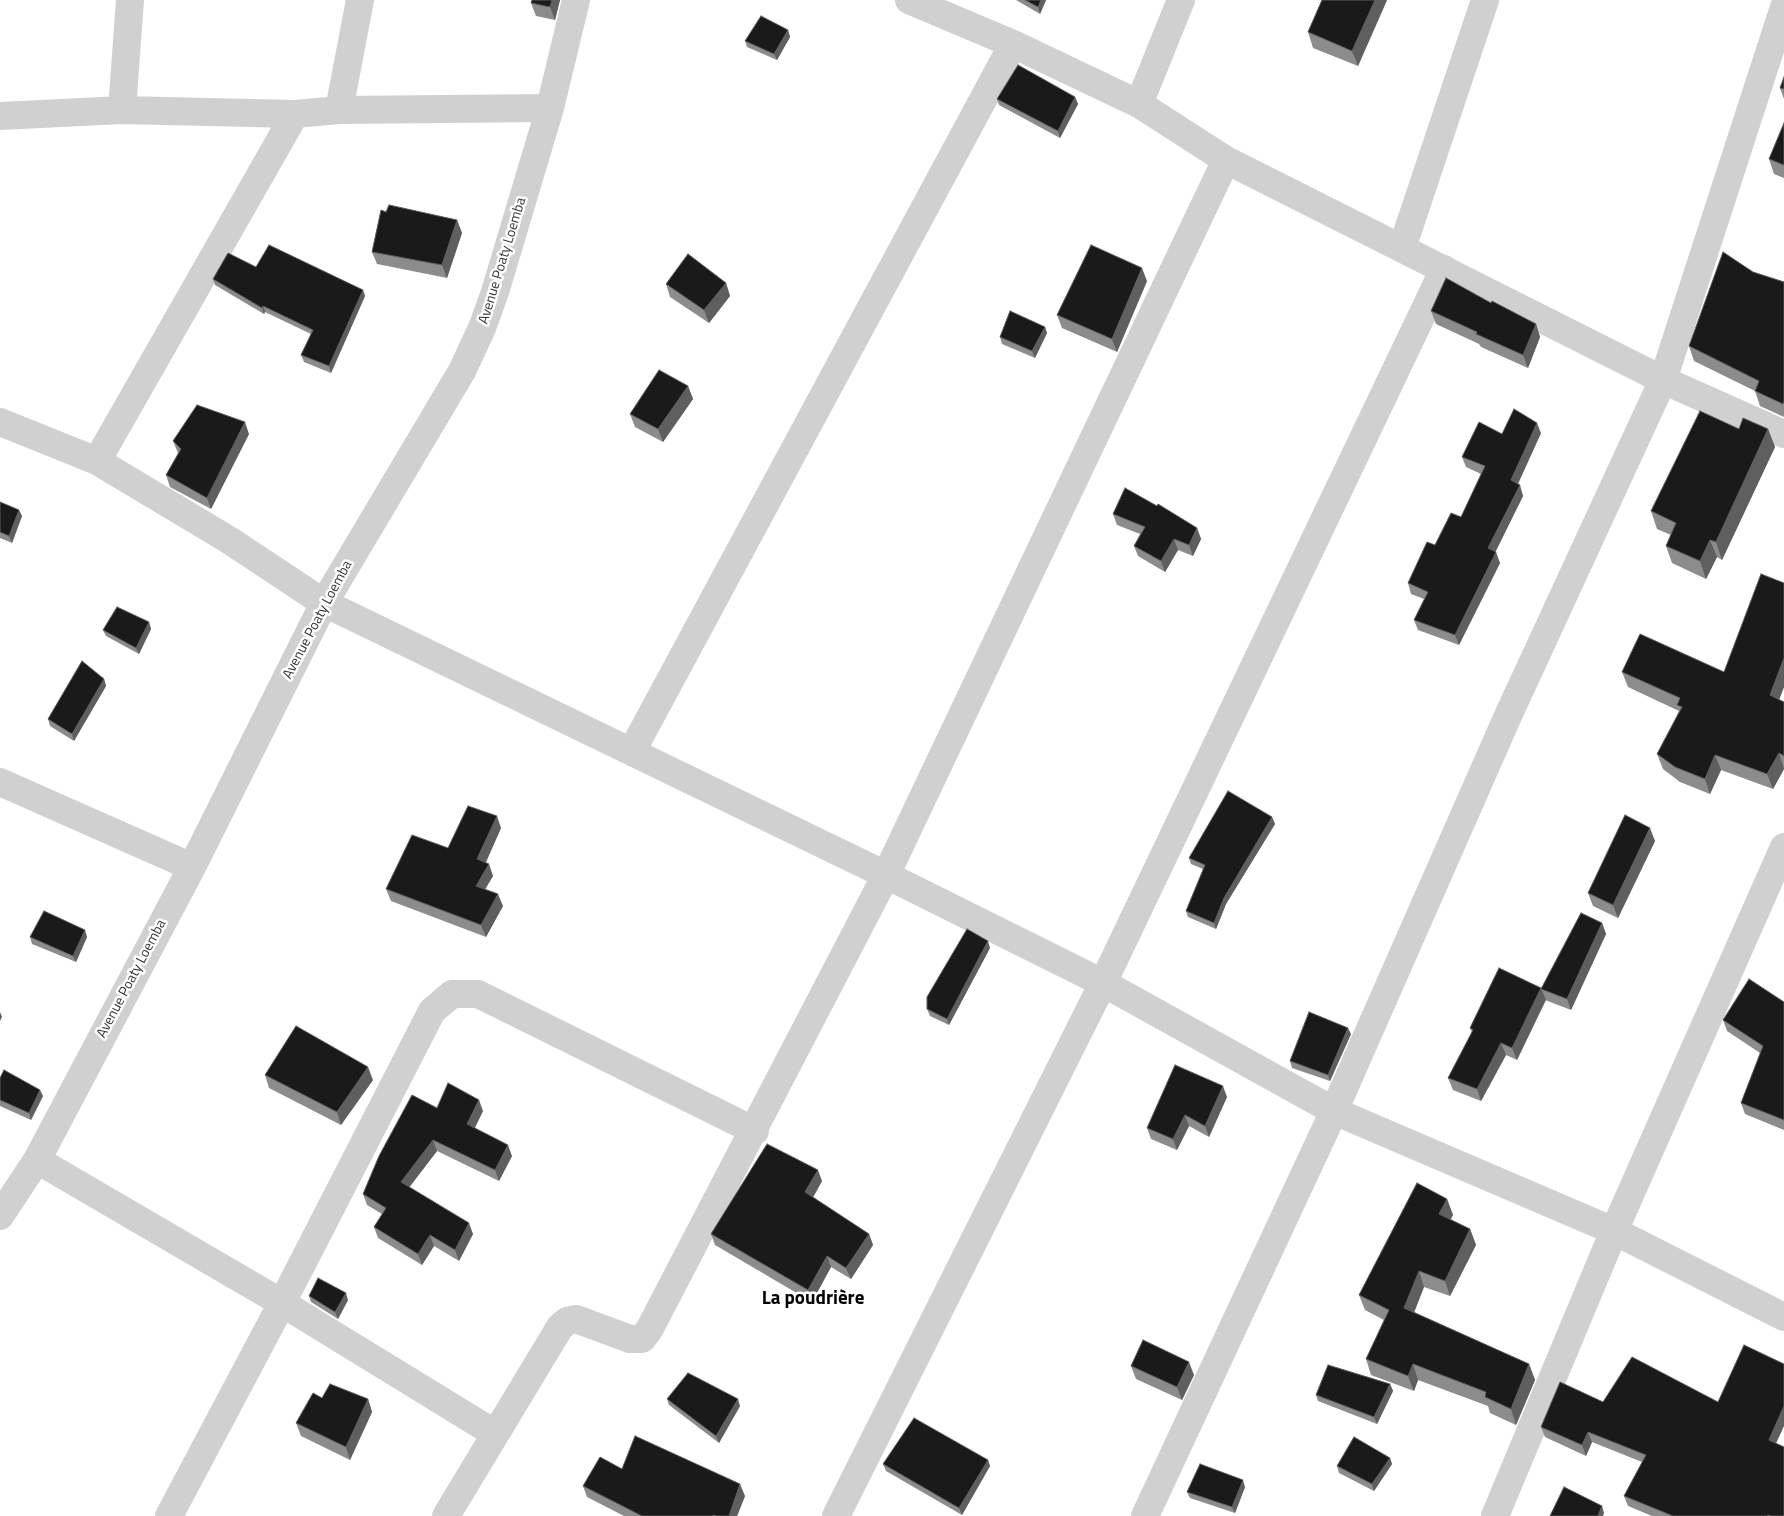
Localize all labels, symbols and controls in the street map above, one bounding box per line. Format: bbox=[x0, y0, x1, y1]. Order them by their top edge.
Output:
street label: Avenue Poaty Loemba bbox=[476, 196, 530, 326]
street label: Avenue Poaty Loemba bbox=[280, 558, 356, 682]
street label: Avenue Poaty Loemba bbox=[94, 917, 170, 1041]
district label: La poudrière bbox=[762, 1288, 864, 1310]

